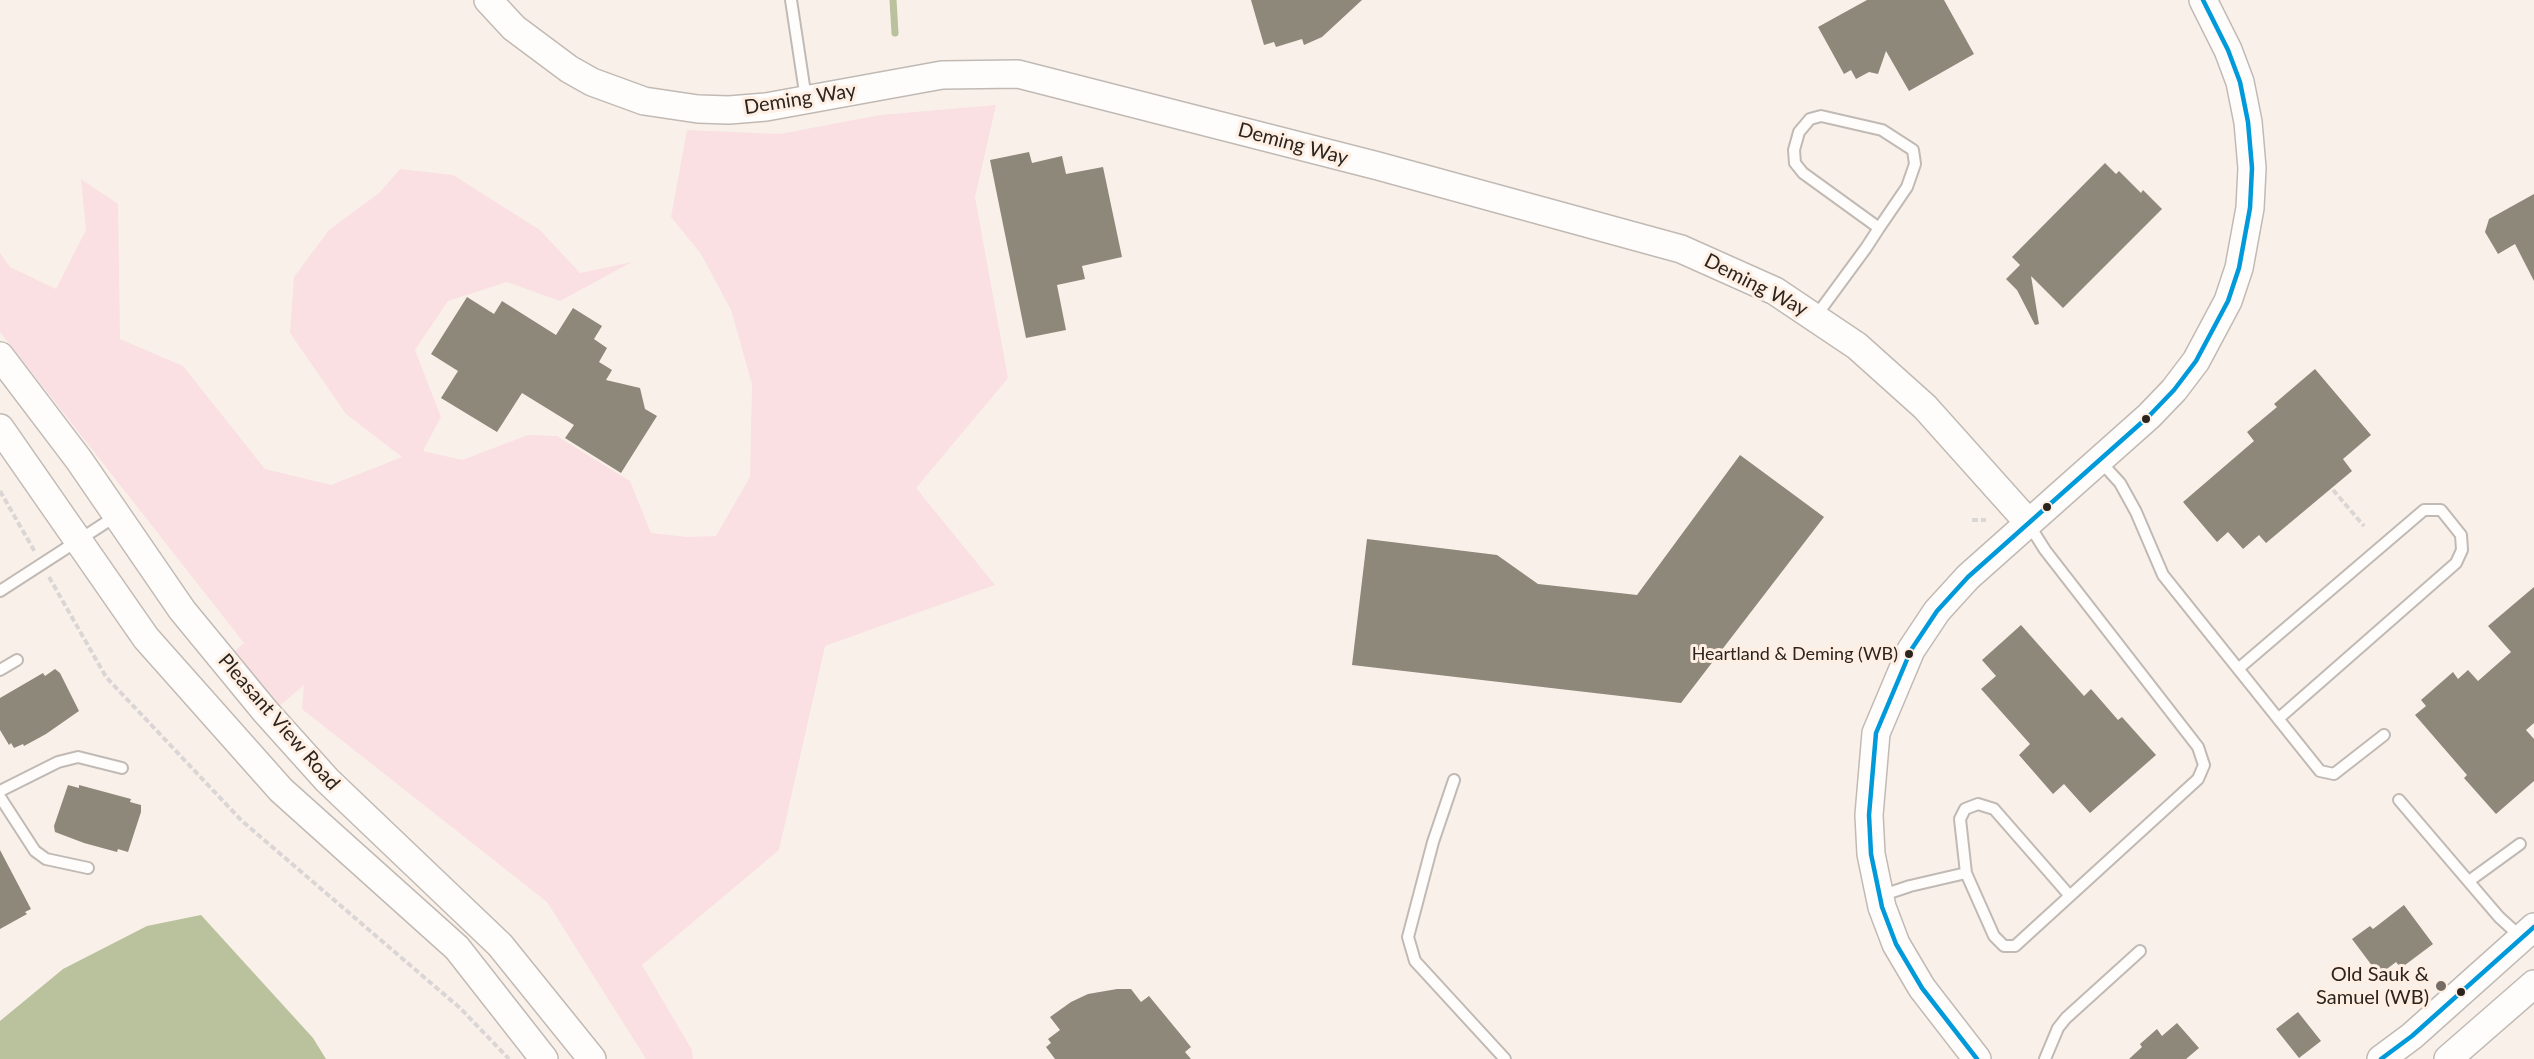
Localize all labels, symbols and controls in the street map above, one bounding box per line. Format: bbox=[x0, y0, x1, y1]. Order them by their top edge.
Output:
street label: Deming Way bbox=[742, 78, 858, 120]
street label: Deming Way bbox=[1235, 118, 1351, 170]
street label: Deming Way bbox=[1700, 249, 1812, 321]
unlabelled marker bbox=[2140, 413, 2152, 425]
unlabelled marker bbox=[2041, 501, 2053, 513]
place label: Heartland & Deming (WB) bbox=[1692, 643, 1898, 665]
marker: Heartland & Deming (WB) bbox=[1903, 648, 1915, 660]
street label: Pleasant View Road bbox=[213, 649, 345, 795]
place label: Old Sauk & Samuel (WB) bbox=[2316, 963, 2429, 1010]
marker: Old Sauk & Samuel (WB) bbox=[2434, 979, 2448, 993]
unlabelled marker bbox=[2455, 986, 2467, 998]

